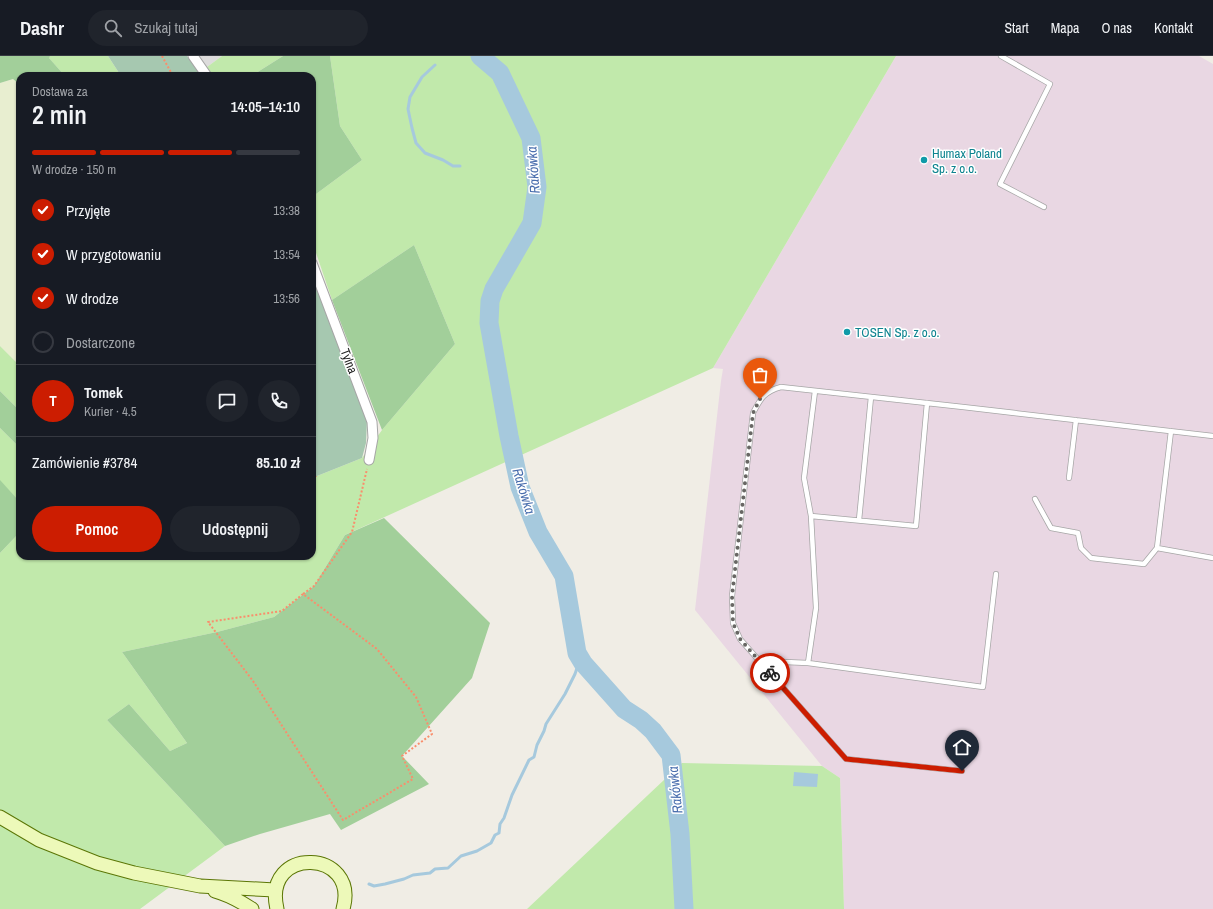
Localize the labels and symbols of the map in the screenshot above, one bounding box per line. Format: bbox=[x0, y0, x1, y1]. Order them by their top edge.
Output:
place label: Humax Poland Sp. z o.o. bbox=[932, 145, 1002, 177]
water label: Rakówka bbox=[522, 146, 544, 194]
marker: Humax Poland Sp. z o.o. bbox=[919, 155, 929, 165]
place label: TOSEN Sp. z o.o. bbox=[855, 324, 940, 341]
marker: TOSEN Sp. z o.o. bbox=[842, 327, 852, 337]
street label: Tylna bbox=[336, 346, 362, 376]
pin bbox=[743, 358, 777, 399]
water label: Rakówka bbox=[508, 466, 540, 516]
courier bbox=[750, 653, 790, 693]
pin bbox=[945, 730, 979, 771]
water label: Rakówka bbox=[664, 766, 686, 814]

